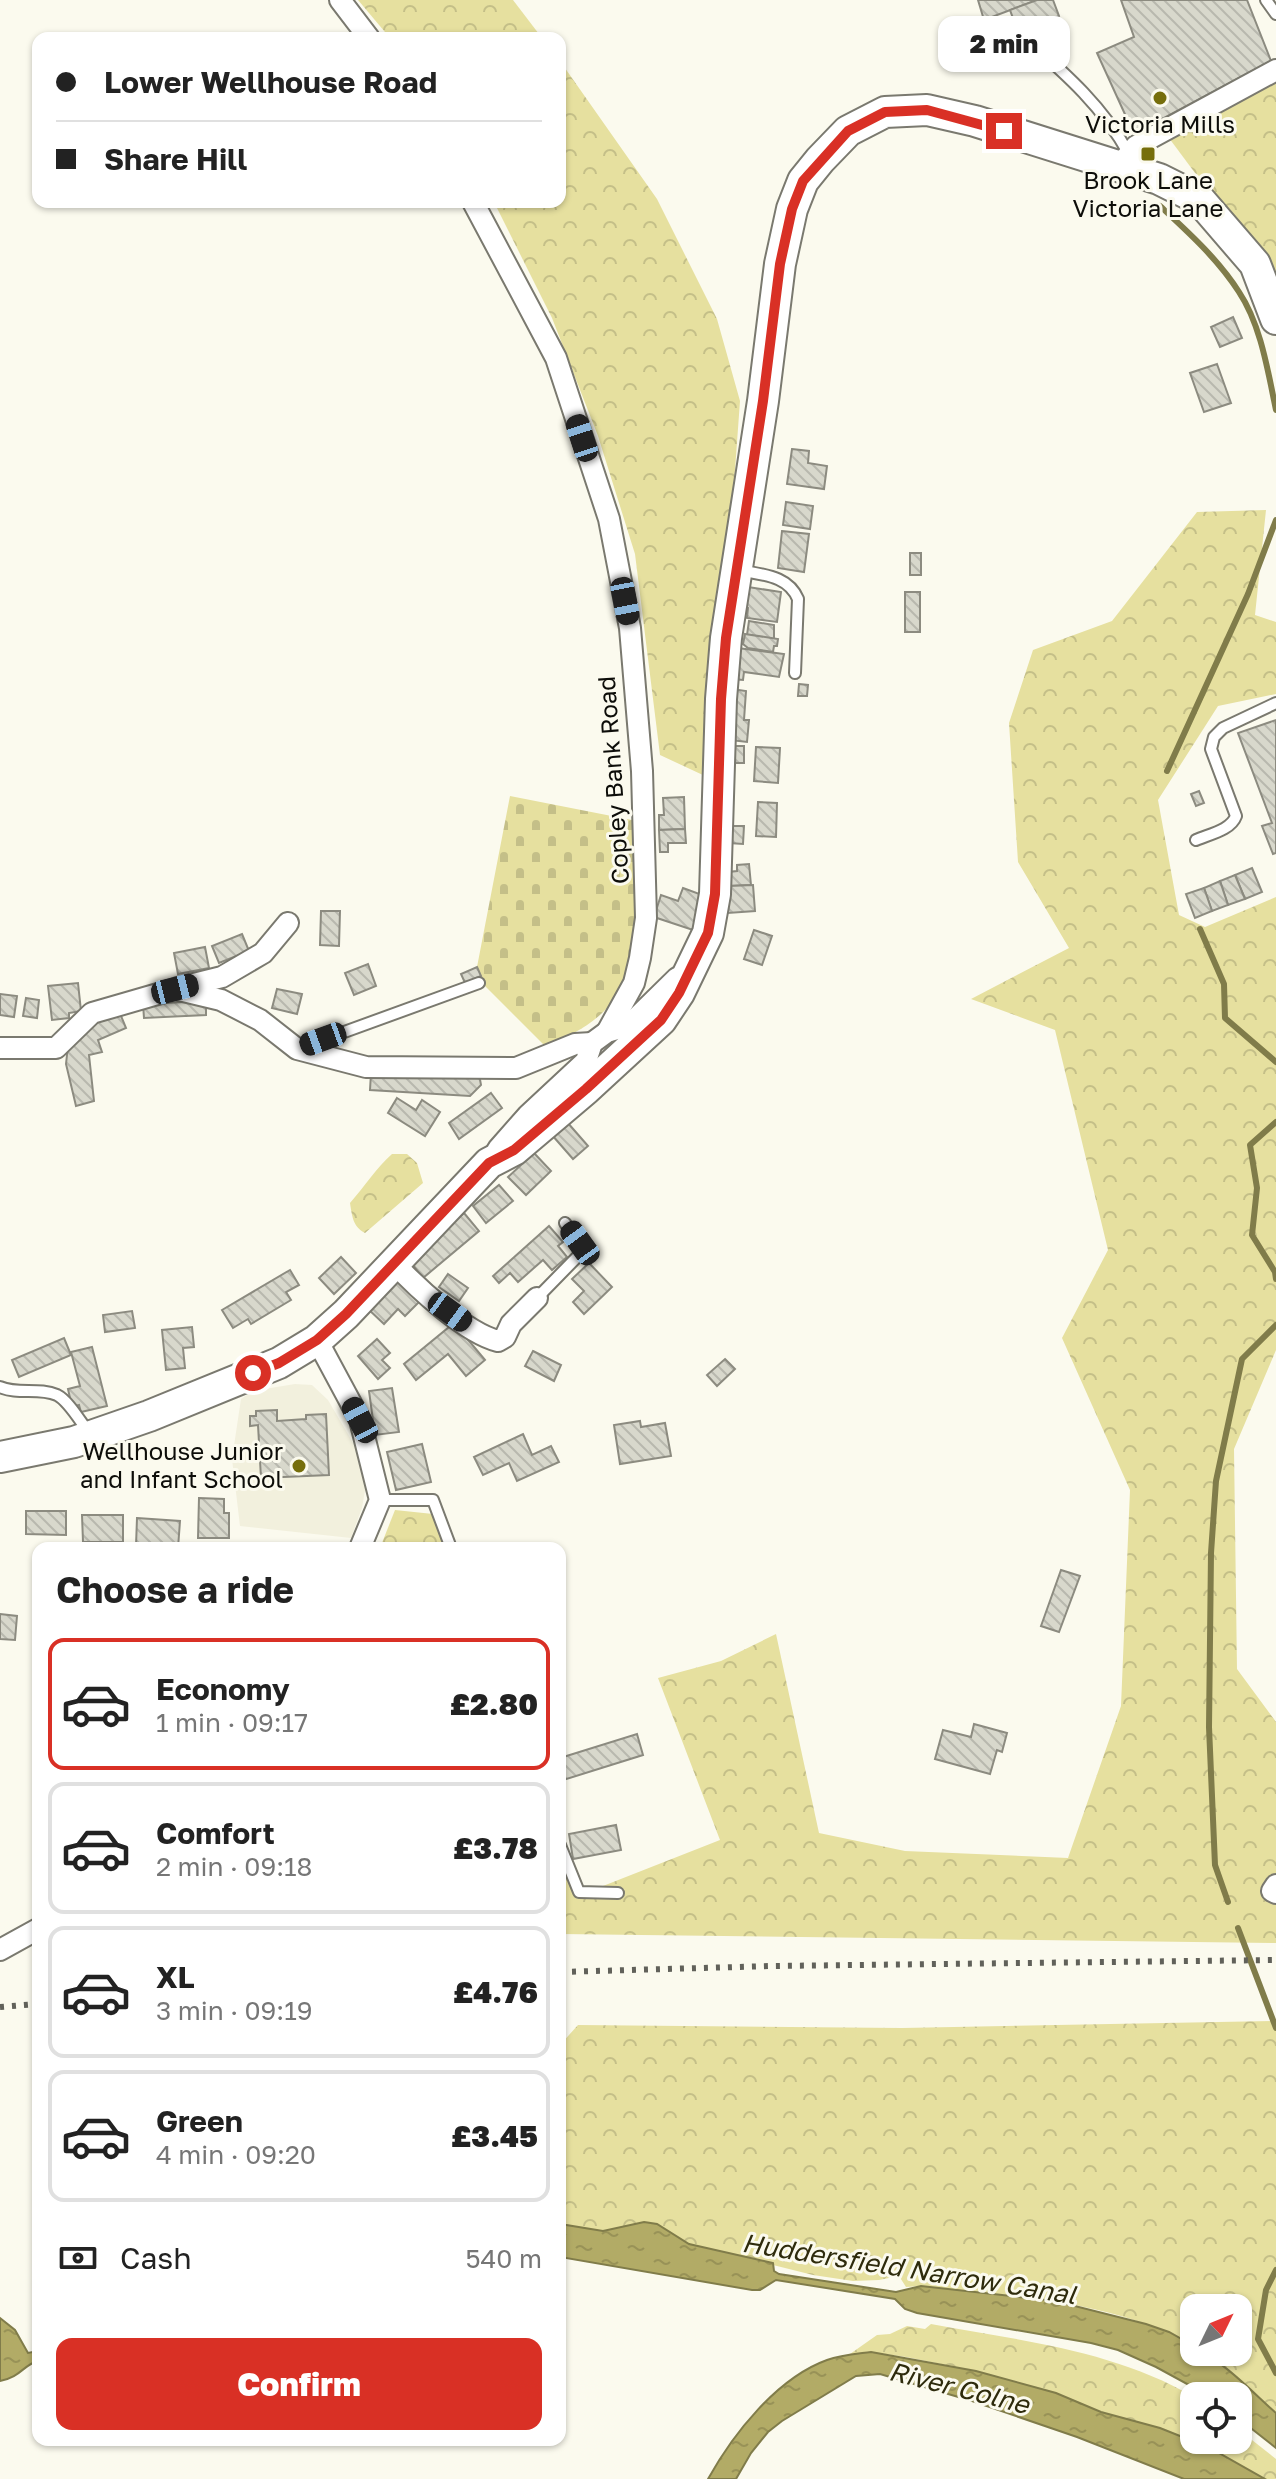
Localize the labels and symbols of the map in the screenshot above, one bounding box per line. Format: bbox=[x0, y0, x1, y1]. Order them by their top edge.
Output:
callout: 2 min bbox=[938, 15, 1070, 71]
marker: Victoria Mills bbox=[1151, 89, 1169, 107]
place label: Victoria Mills bbox=[1085, 109, 1235, 138]
route end bbox=[986, 113, 1022, 149]
marker: Brook Lane Victoria Lane bbox=[1139, 145, 1157, 163]
place label: Brook Lane Victoria Lane bbox=[1072, 165, 1224, 222]
car bbox=[563, 411, 601, 465]
car bbox=[609, 575, 641, 627]
street label: Copley Bank Road bbox=[591, 675, 634, 885]
car bbox=[149, 972, 201, 1006]
car bbox=[296, 1020, 350, 1058]
car bbox=[556, 1217, 604, 1269]
car bbox=[424, 1288, 476, 1336]
route start bbox=[235, 1355, 271, 1391]
car bbox=[338, 1393, 382, 1447]
place label: Wellhouse Junior and Infant School bbox=[80, 1436, 283, 1493]
marker: Wellhouse Junior and Infant School bbox=[290, 1457, 308, 1475]
water label: Huddersfield Narrow Canal bbox=[740, 2227, 1080, 2310]
north arrow bbox=[1180, 2294, 1252, 2366]
water label: River Colne bbox=[886, 2355, 1034, 2420]

